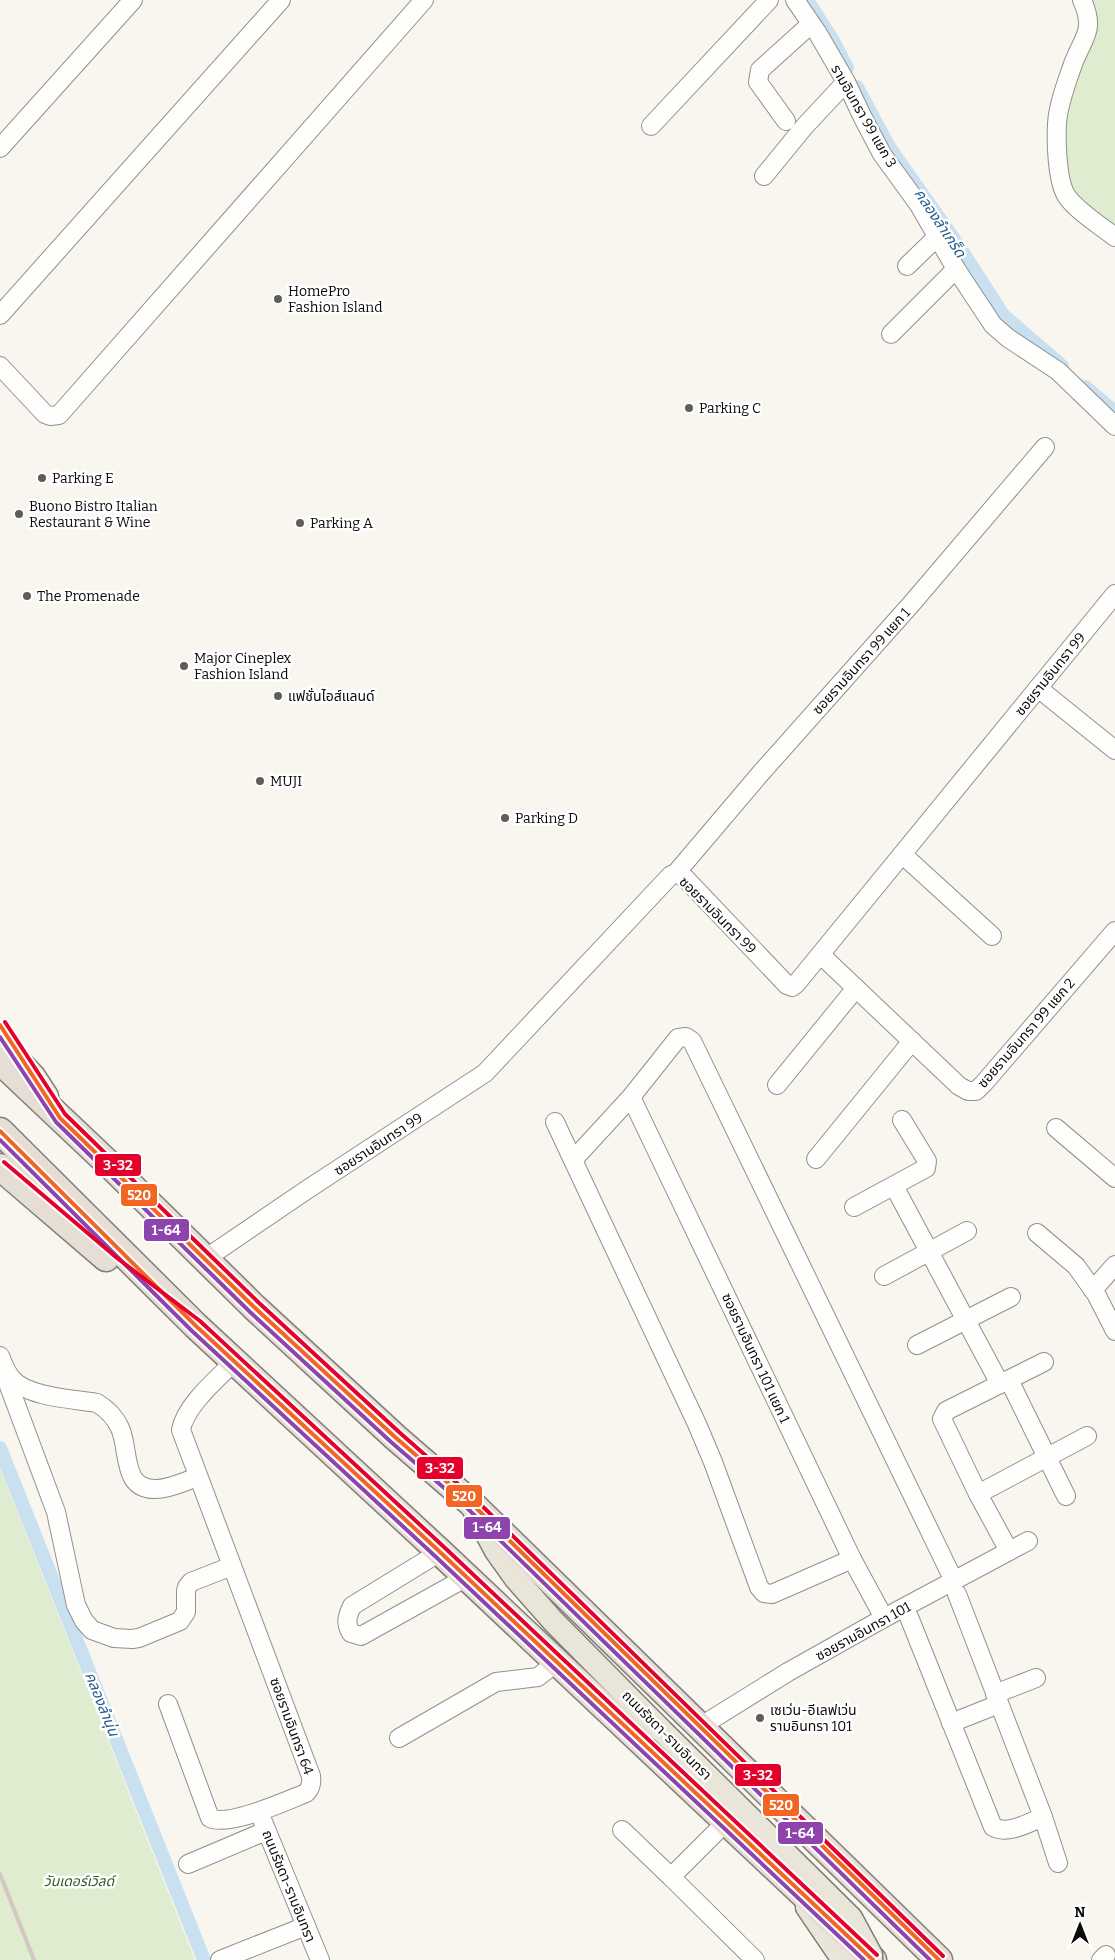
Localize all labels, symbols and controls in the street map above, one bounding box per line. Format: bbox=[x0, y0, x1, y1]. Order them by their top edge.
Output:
street label: รามอินทรา 99 แยก 3 bbox=[827, 62, 900, 171]
water label: คลองลำเกร็ด bbox=[910, 185, 970, 261]
place label: HomePro Fashion Island bbox=[288, 283, 382, 316]
marker: HomePro Fashion Island bbox=[272, 293, 284, 305]
place label: Parking C bbox=[699, 400, 761, 417]
marker: Parking C bbox=[683, 402, 695, 414]
place label: Parking E bbox=[52, 470, 114, 487]
marker: Parking E bbox=[36, 472, 48, 484]
place label: Buono Bistro Italian Restaurant & Wine bbox=[29, 498, 158, 531]
marker: Buono Bistro Italian Restaurant & Wine bbox=[13, 508, 25, 520]
place label: Parking A bbox=[310, 515, 373, 532]
marker: Parking A bbox=[294, 517, 306, 529]
place label: The Promenade bbox=[37, 588, 140, 605]
marker: The Promenade bbox=[21, 590, 33, 602]
street label: ซอยรามอินทรา 99 แยก 1 bbox=[809, 604, 914, 718]
street label: ซอยรามอินทรา 99 bbox=[1012, 629, 1089, 719]
place label: Major Cineplex Fashion Island bbox=[194, 650, 292, 683]
marker: Major Cineplex Fashion Island bbox=[178, 660, 190, 672]
place label: แฟชั่นไอส์แลนด์ bbox=[288, 687, 375, 705]
marker: แฟชั่นไอส์แลนด์ bbox=[272, 690, 284, 702]
place label: MUJI bbox=[270, 773, 302, 790]
marker: MUJI bbox=[254, 775, 266, 787]
place label: Parking D bbox=[515, 810, 578, 827]
marker: Parking D bbox=[499, 812, 511, 824]
street label: ซอยรามอินทรา 99 bbox=[676, 873, 760, 957]
street label: ซอยรามอินทรา 99 แยก 2 bbox=[974, 975, 1079, 1092]
street label: ซอยรามอินทรา 99 bbox=[331, 1109, 426, 1179]
line badge: 3-32 bbox=[94, 1153, 142, 1177]
text: 3-32 bbox=[103, 1157, 133, 1174]
line badge: 520 bbox=[120, 1183, 158, 1207]
text: 520 bbox=[127, 1187, 151, 1204]
line badge: 1-64 bbox=[143, 1218, 190, 1242]
text: 1-64 bbox=[151, 1222, 181, 1239]
street label: ซอยรามอินทรา 101 แยก 1 bbox=[718, 1290, 793, 1426]
line badge: 3-32 bbox=[416, 1456, 464, 1480]
text: 3-32 bbox=[425, 1460, 455, 1477]
line badge: 520 bbox=[445, 1484, 483, 1508]
text: 520 bbox=[452, 1488, 476, 1505]
line badge: 1-64 bbox=[463, 1516, 511, 1540]
text: 1-64 bbox=[472, 1519, 502, 1536]
street label: ซอยรามอินทรา 101 bbox=[813, 1598, 914, 1665]
water label: คลองลำนุ่น bbox=[81, 1669, 123, 1739]
street label: ซอยรามอินทรา 64 bbox=[266, 1675, 317, 1777]
street label: ถนนรัชดา-รามอินทรา bbox=[618, 1687, 715, 1784]
place label: เซเว่น-อีเลฟเว่น รามอินทรา 101 bbox=[770, 1702, 857, 1735]
marker: เซเว่น-อีเลฟเว่น รามอินทรา 101 bbox=[754, 1712, 766, 1724]
line badge: 3-32 bbox=[734, 1763, 782, 1787]
text: 3-32 bbox=[743, 1767, 773, 1784]
line badge: 520 bbox=[762, 1793, 800, 1817]
text: 520 bbox=[769, 1797, 793, 1814]
line badge: 1-64 bbox=[777, 1821, 824, 1845]
text: 1-64 bbox=[785, 1825, 815, 1842]
street label: ถนนรัชดา-รามอินทรา bbox=[258, 1828, 319, 1945]
park label: วันเดอร์เวิลด์ bbox=[44, 1873, 117, 1890]
north arrow bbox=[1055, 1900, 1105, 1950]
text: N bbox=[1075, 1904, 1086, 1921]

